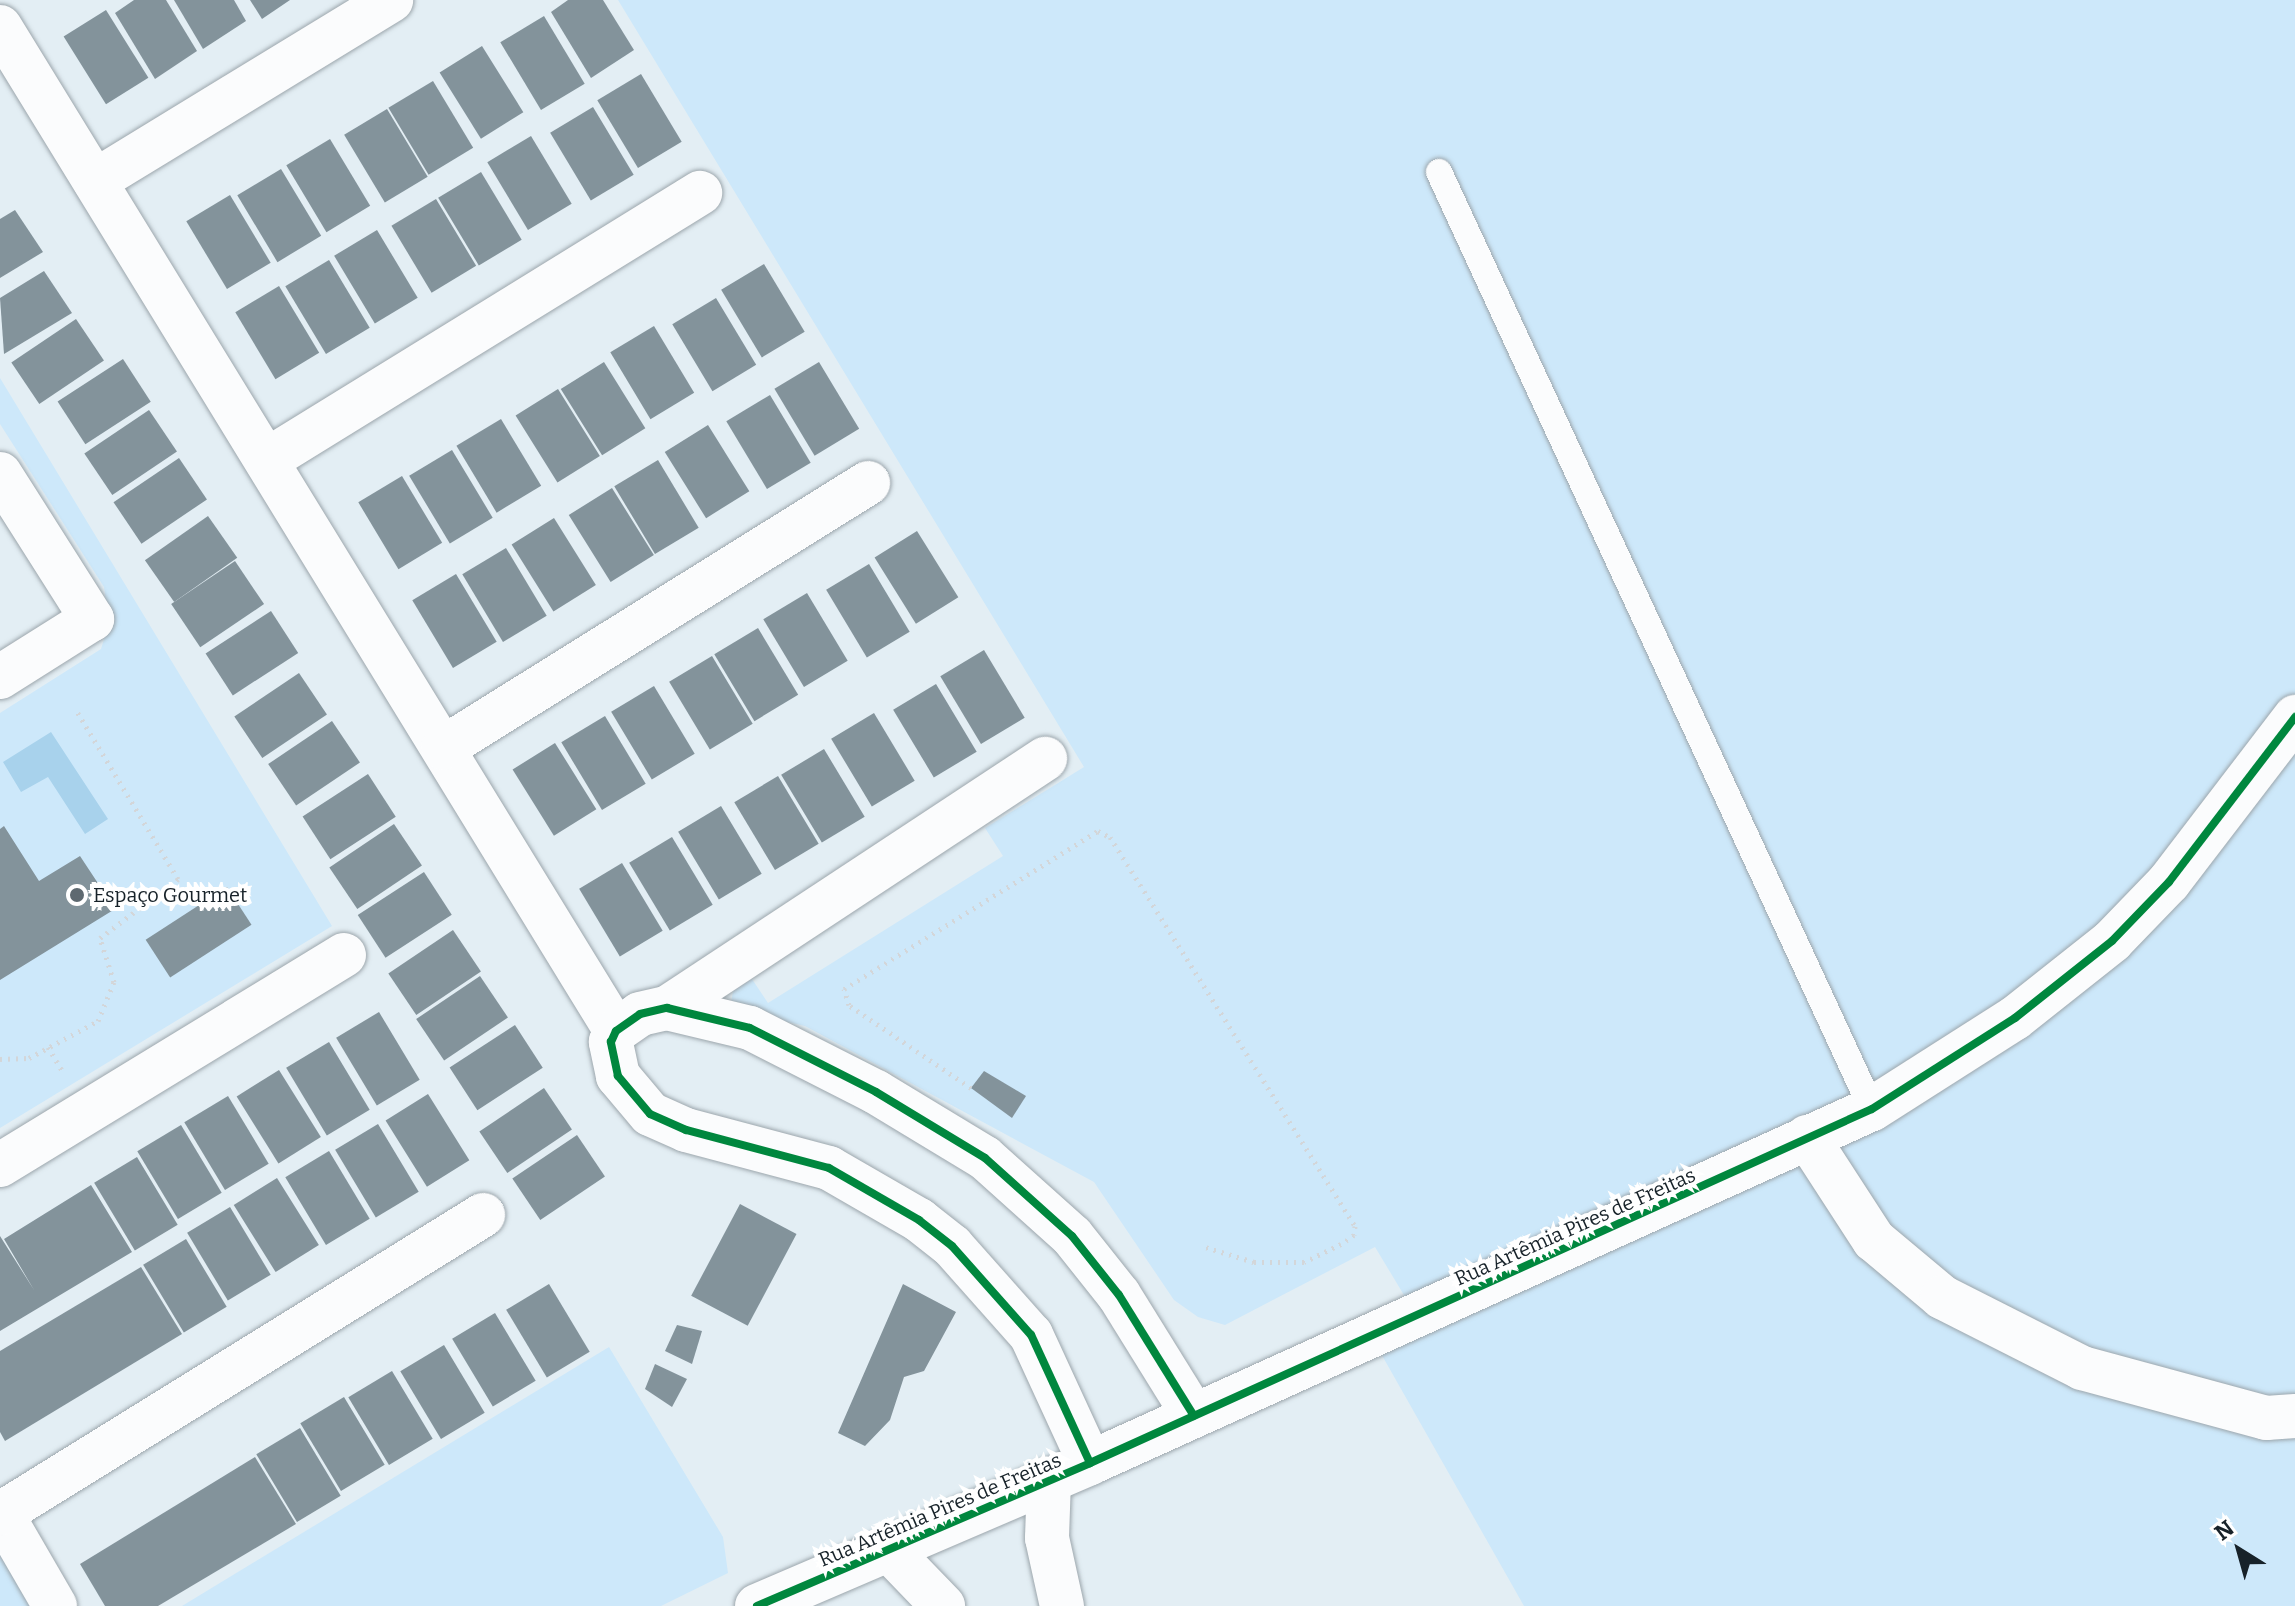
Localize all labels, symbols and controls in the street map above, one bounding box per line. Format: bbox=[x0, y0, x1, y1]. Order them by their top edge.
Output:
place label: Espaço Gourmet bbox=[93, 883, 247, 907]
marker: Espaço Gourmet bbox=[68, 886, 86, 904]
street label: Rua Artêmia Pires de Freitas bbox=[1451, 1163, 1699, 1291]
street label: Rua Artêmia Pires de Freitas bbox=[815, 1448, 1065, 1572]
north arrow bbox=[2199, 1510, 2279, 1590]
text: N bbox=[2209, 1515, 2239, 1546]

